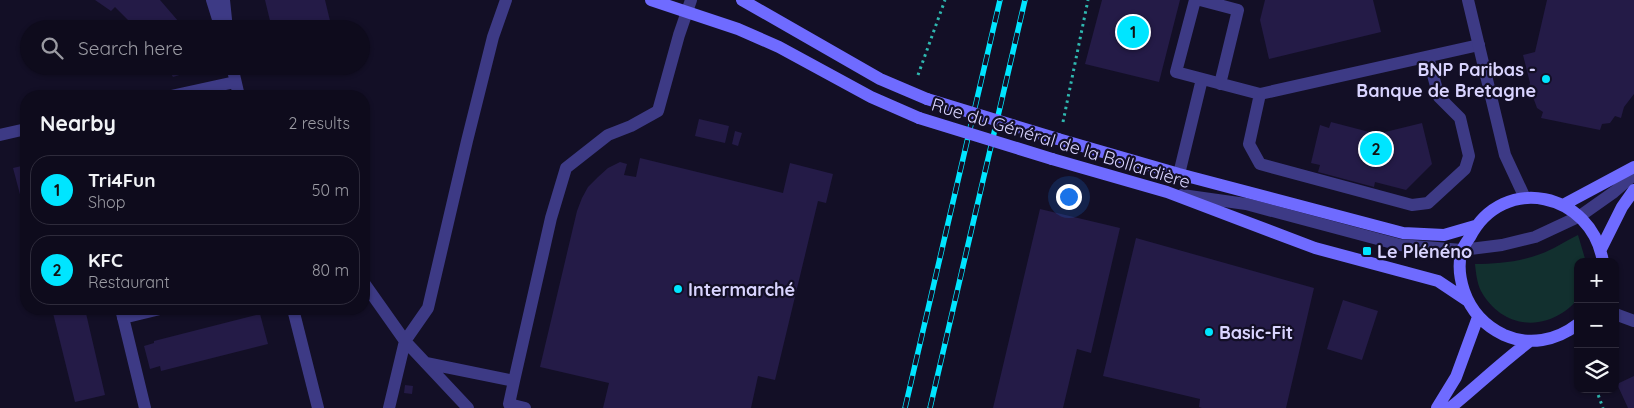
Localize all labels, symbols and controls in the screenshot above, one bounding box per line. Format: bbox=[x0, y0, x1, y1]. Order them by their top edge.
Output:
pin: 1 bbox=[1117, 13, 1149, 51]
search box bbox=[20, 20, 370, 75]
icon: search bbox=[38, 34, 66, 62]
text: Search here bbox=[78, 36, 183, 60]
place label: BNP Paribas - Banque de Bretagne bbox=[1356, 58, 1536, 102]
marker: BNP Paribas - Banque de Bretagne bbox=[1540, 73, 1552, 85]
street label: Rue du Général de la Bollardière bbox=[929, 93, 1193, 193]
text: Nearby bbox=[40, 110, 116, 136]
text: 2 results bbox=[288, 113, 350, 133]
pin: 2 bbox=[1360, 130, 1392, 168]
text: Tri4Fun bbox=[88, 168, 156, 192]
text: 1 bbox=[54, 180, 60, 200]
text: 50 m bbox=[312, 180, 349, 200]
your location bbox=[1056, 184, 1082, 210]
text: Shop bbox=[88, 192, 125, 212]
place label: Le Plénéno bbox=[1377, 240, 1472, 263]
marker: Le Plénéno bbox=[1361, 245, 1373, 257]
text: KFC bbox=[88, 248, 123, 272]
map controls bbox=[1574, 258, 1619, 393]
button: + bbox=[1574, 258, 1619, 303]
text: 2 bbox=[52, 260, 62, 280]
text: 80 m bbox=[312, 260, 349, 280]
text: Restaurant bbox=[88, 272, 170, 292]
place label: Intermarché bbox=[688, 278, 795, 301]
marker: Intermarché bbox=[672, 283, 684, 295]
button: − bbox=[1574, 303, 1619, 348]
place label: Basic-Fit bbox=[1219, 321, 1293, 344]
marker: Basic-Fit bbox=[1203, 326, 1215, 338]
button: layers bbox=[1574, 348, 1619, 393]

